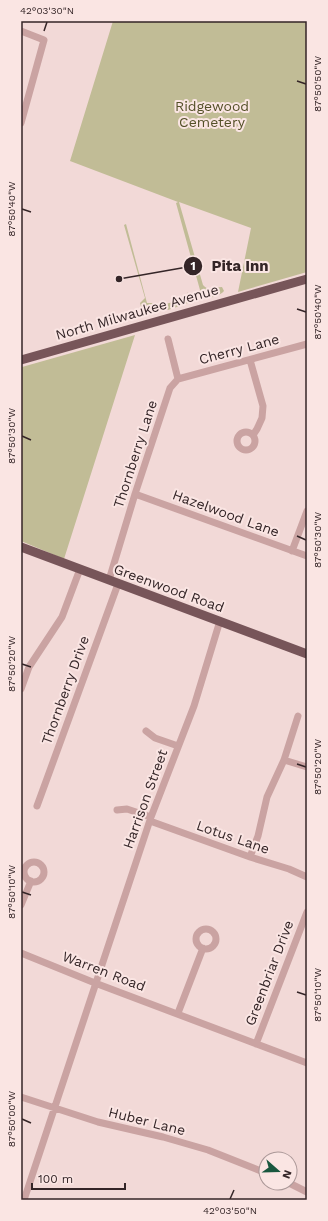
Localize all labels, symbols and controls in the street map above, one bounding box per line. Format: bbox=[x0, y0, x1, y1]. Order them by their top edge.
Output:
text: 42°03'30"N bbox=[20, 5, 74, 16]
text: 87°50'50"W bbox=[312, 56, 323, 112]
park label: Ridgewood Cemetery bbox=[175, 98, 249, 130]
text: 87°50'40"W bbox=[6, 181, 17, 237]
callout: Pita Inn bbox=[183, 252, 277, 279]
text: Pita Inn bbox=[211, 257, 269, 275]
text: 1 bbox=[190, 259, 196, 273]
street label: North Milwaukee Avenue bbox=[54, 281, 220, 343]
text: 87°50'40"W bbox=[312, 284, 323, 340]
street label: Cherry Lane bbox=[197, 331, 281, 367]
street label: Thornberry Lane bbox=[110, 398, 160, 510]
text: 87°50'30"W bbox=[6, 408, 17, 464]
street label: Hazelwood Lane bbox=[170, 486, 282, 540]
text: 87°50'30"W bbox=[312, 512, 323, 568]
street label: Greenwood Road bbox=[112, 561, 226, 615]
street label: Thornberry Drive bbox=[38, 634, 92, 746]
text: 87°50'20"W bbox=[6, 636, 17, 692]
text: 87°50'20"W bbox=[312, 739, 323, 795]
street label: Harrison Street bbox=[120, 747, 170, 851]
street label: Lotus Lane bbox=[194, 817, 272, 857]
text: 87°50'10"W bbox=[6, 865, 17, 919]
street label: Greenbriar Drive bbox=[242, 918, 296, 1028]
street label: Warren Road bbox=[60, 948, 148, 994]
text: 87°50'10"W bbox=[312, 968, 323, 1022]
text: 87°50'00"W bbox=[6, 1090, 17, 1147]
street label: Huber Lane bbox=[107, 1104, 187, 1138]
north arrow bbox=[258, 1151, 298, 1191]
scale bar bbox=[32, 1165, 125, 1191]
text: N bbox=[279, 1168, 294, 1180]
text: 100 m bbox=[38, 1172, 73, 1186]
text: 42°03'50"N bbox=[203, 1205, 257, 1216]

